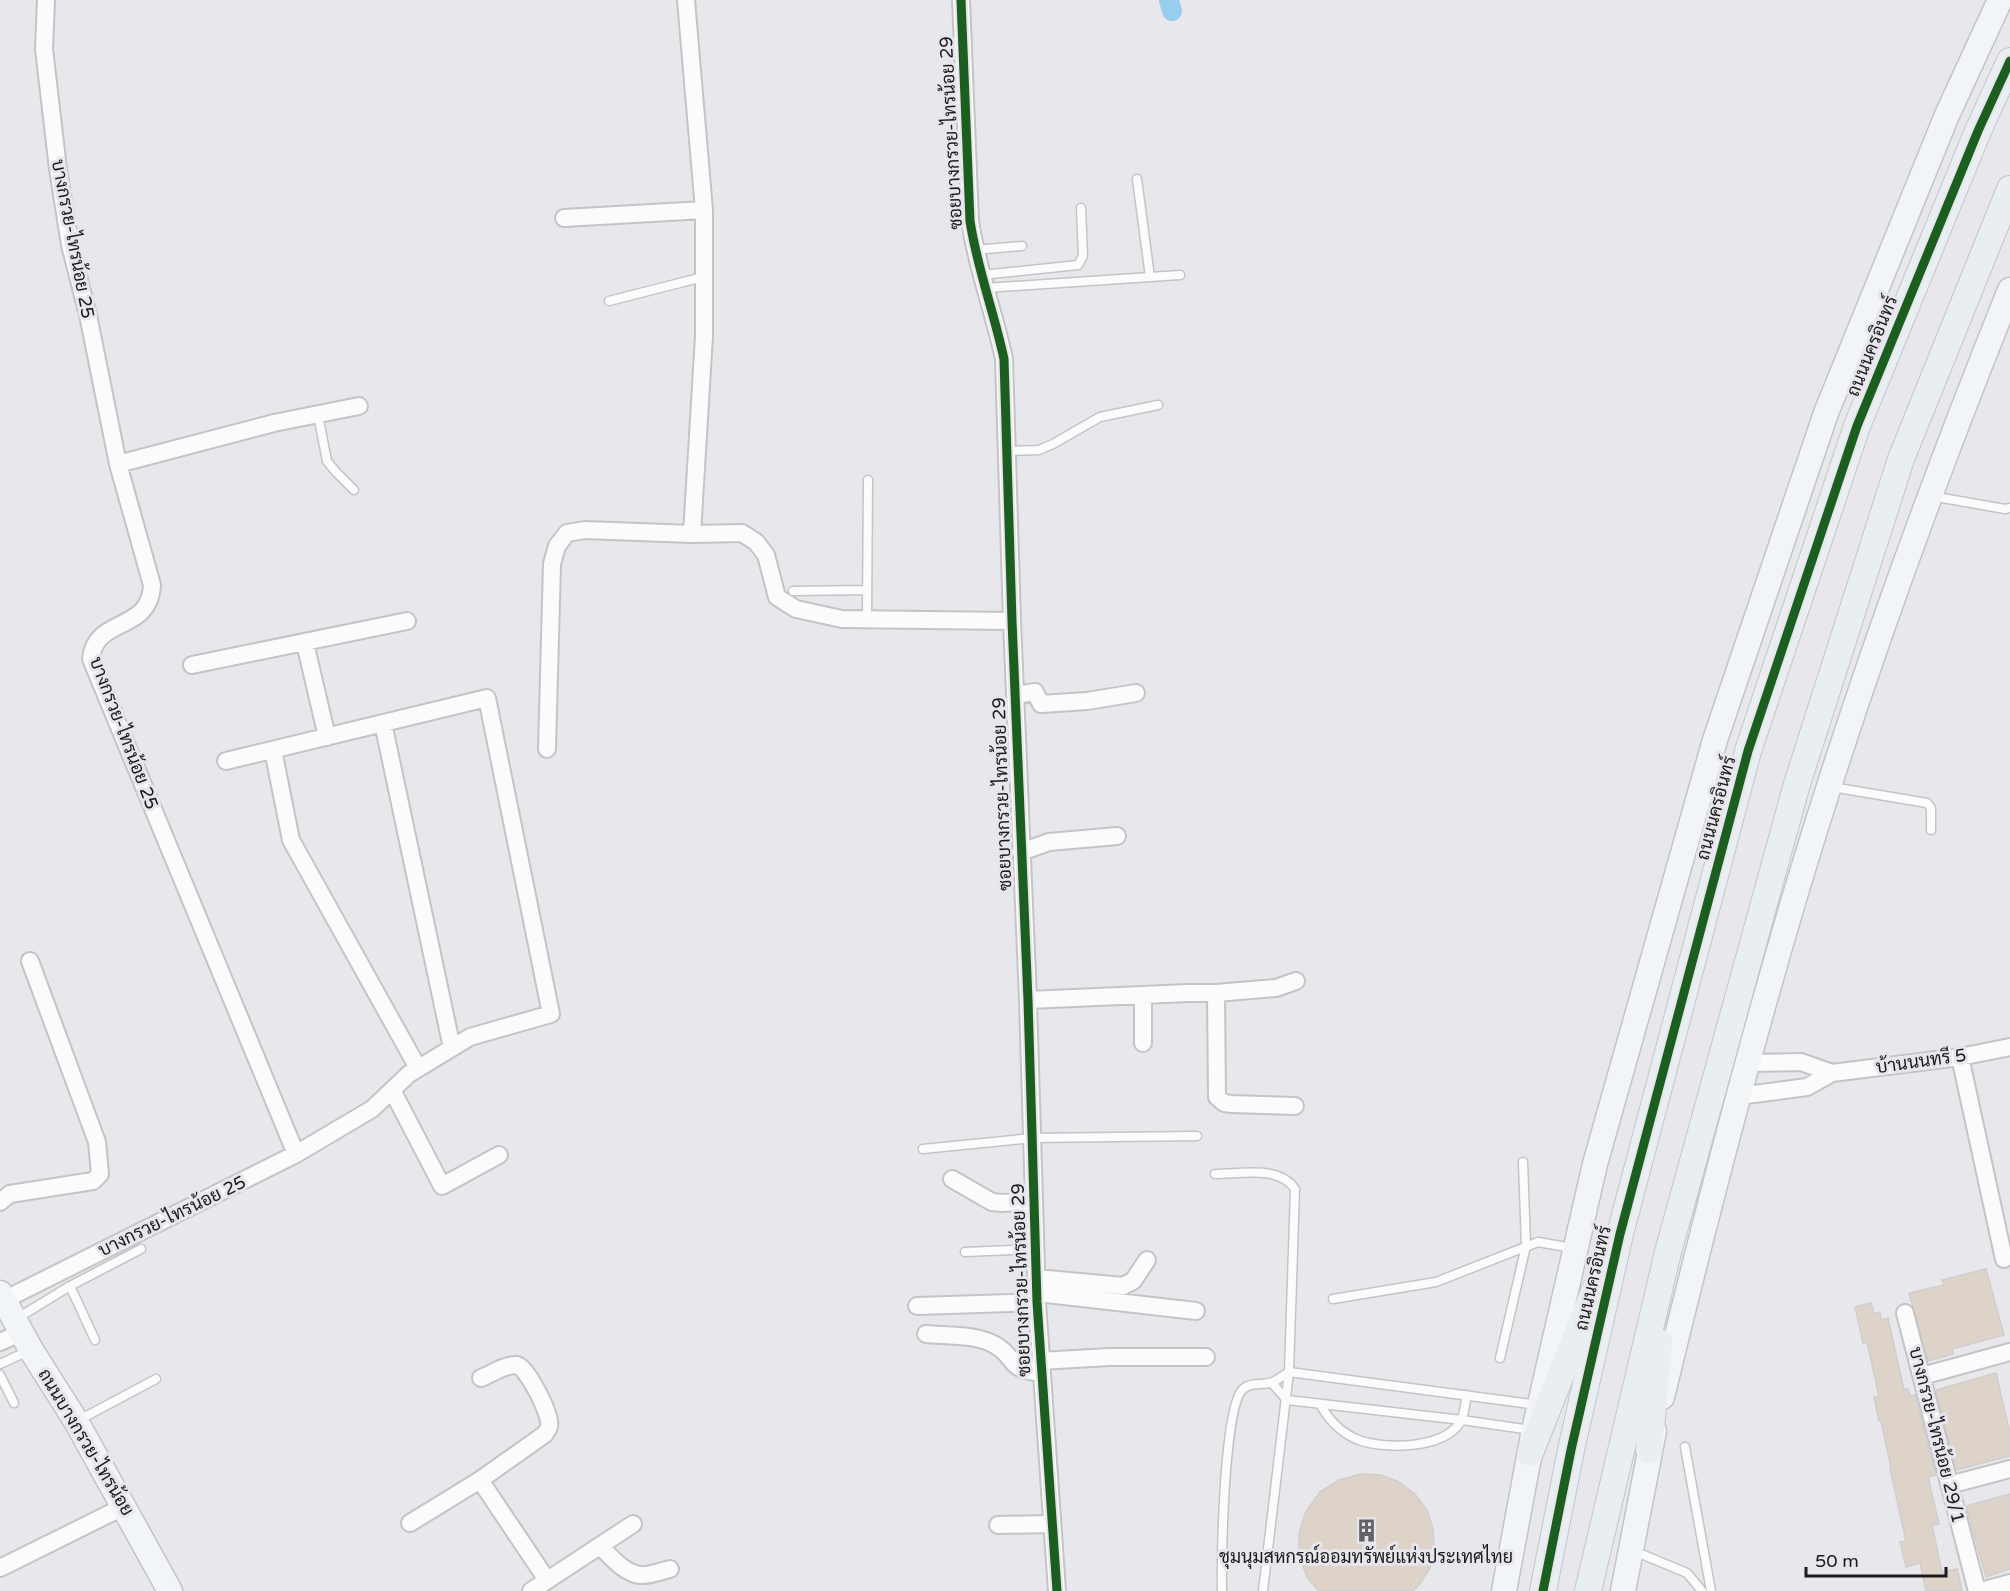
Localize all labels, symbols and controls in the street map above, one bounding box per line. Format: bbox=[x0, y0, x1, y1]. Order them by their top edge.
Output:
street label: ซอยบางกรวย-ไทรน้อย 29 bbox=[933, 36, 967, 230]
street label: บางกรวย-ไทรน้อย 25 bbox=[47, 157, 101, 320]
street label: ถนนนครอินทร์ bbox=[1840, 291, 1902, 400]
street label: บางกรวย-ไทรน้อย 25 bbox=[85, 653, 165, 812]
street label: ซอยบางกรวย-ไทรน้อย 29 bbox=[986, 697, 1016, 891]
street label: ถนนนครอินทร์ bbox=[1690, 753, 1741, 863]
street label: บ้านนนทรี 5 bbox=[1874, 1042, 1968, 1078]
street label: บางกรวย-ไทรน้อย 25 bbox=[94, 1169, 249, 1261]
street label: ซอยบางกรวย-ไทรน้อย 29 bbox=[1005, 1183, 1035, 1377]
street label: ถนนนครอินทร์ bbox=[1568, 1223, 1616, 1333]
street label: บางกรวย-ไทรน้อย 29/1 bbox=[1904, 1344, 1971, 1525]
street label: ถนนบางกรวย-ไทรน้อย bbox=[33, 1363, 140, 1520]
building icon: ชุมนุมสหกรณ์ออมทรัพย์แห่งประเทศไทย bbox=[1353, 1518, 1379, 1544]
scale bar bbox=[1806, 1540, 1946, 1578]
place label: ชุมนุมสหกรณ์ออมทรัพย์แห่งประเทศไทย bbox=[1219, 1544, 1513, 1569]
text: 50 m bbox=[1815, 1550, 1859, 1572]

